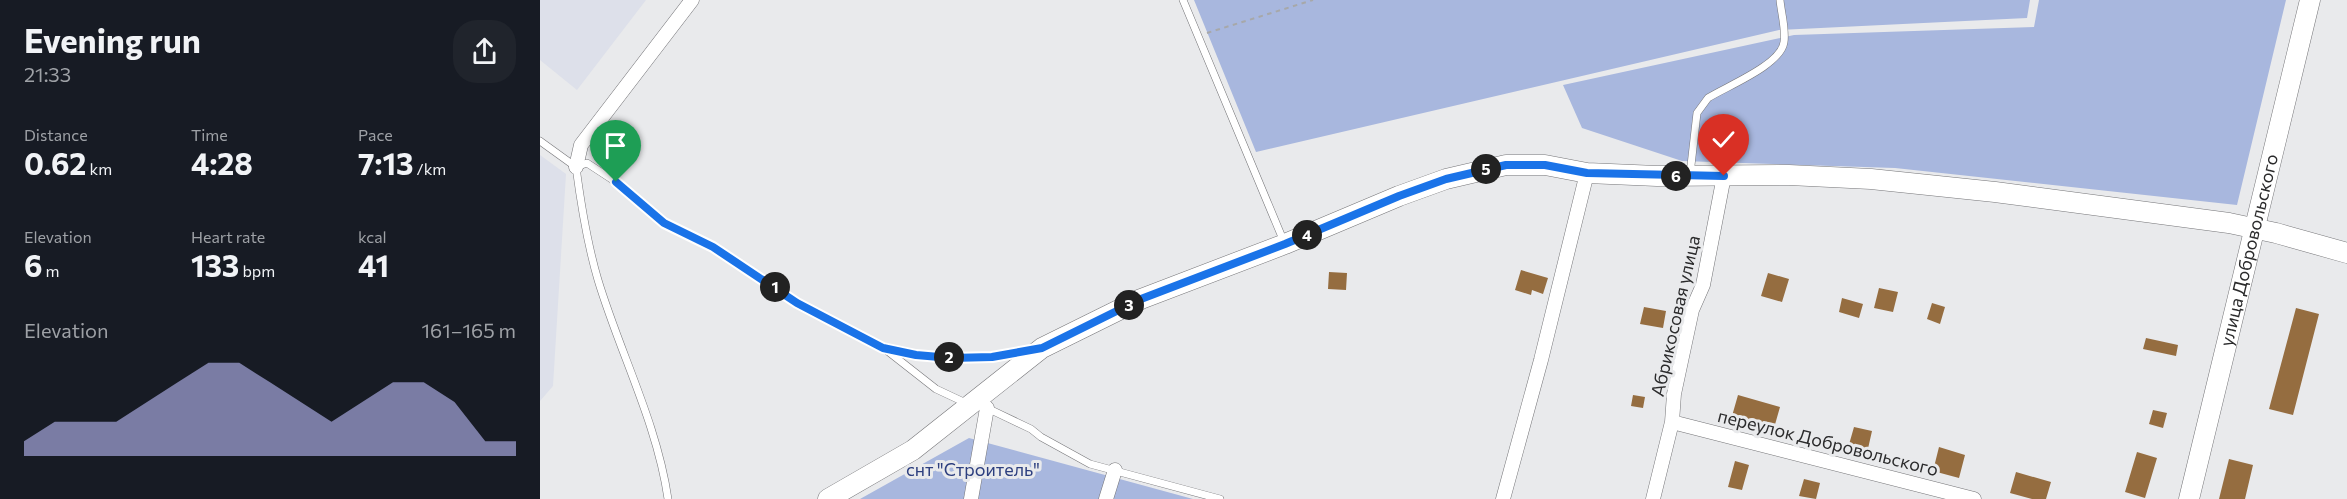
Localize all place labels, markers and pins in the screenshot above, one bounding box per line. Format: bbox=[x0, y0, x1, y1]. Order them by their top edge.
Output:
pin bbox=[1698, 114, 1749, 176]
pin bbox=[590, 120, 641, 182]
pin: 5 bbox=[1471, 154, 1501, 184]
pin: 6 bbox=[1661, 161, 1691, 191]
pin: 4 bbox=[1292, 220, 1322, 250]
pin: 1 bbox=[760, 272, 790, 302]
pin: 3 bbox=[1114, 290, 1144, 320]
pin: 2 bbox=[934, 342, 964, 372]

